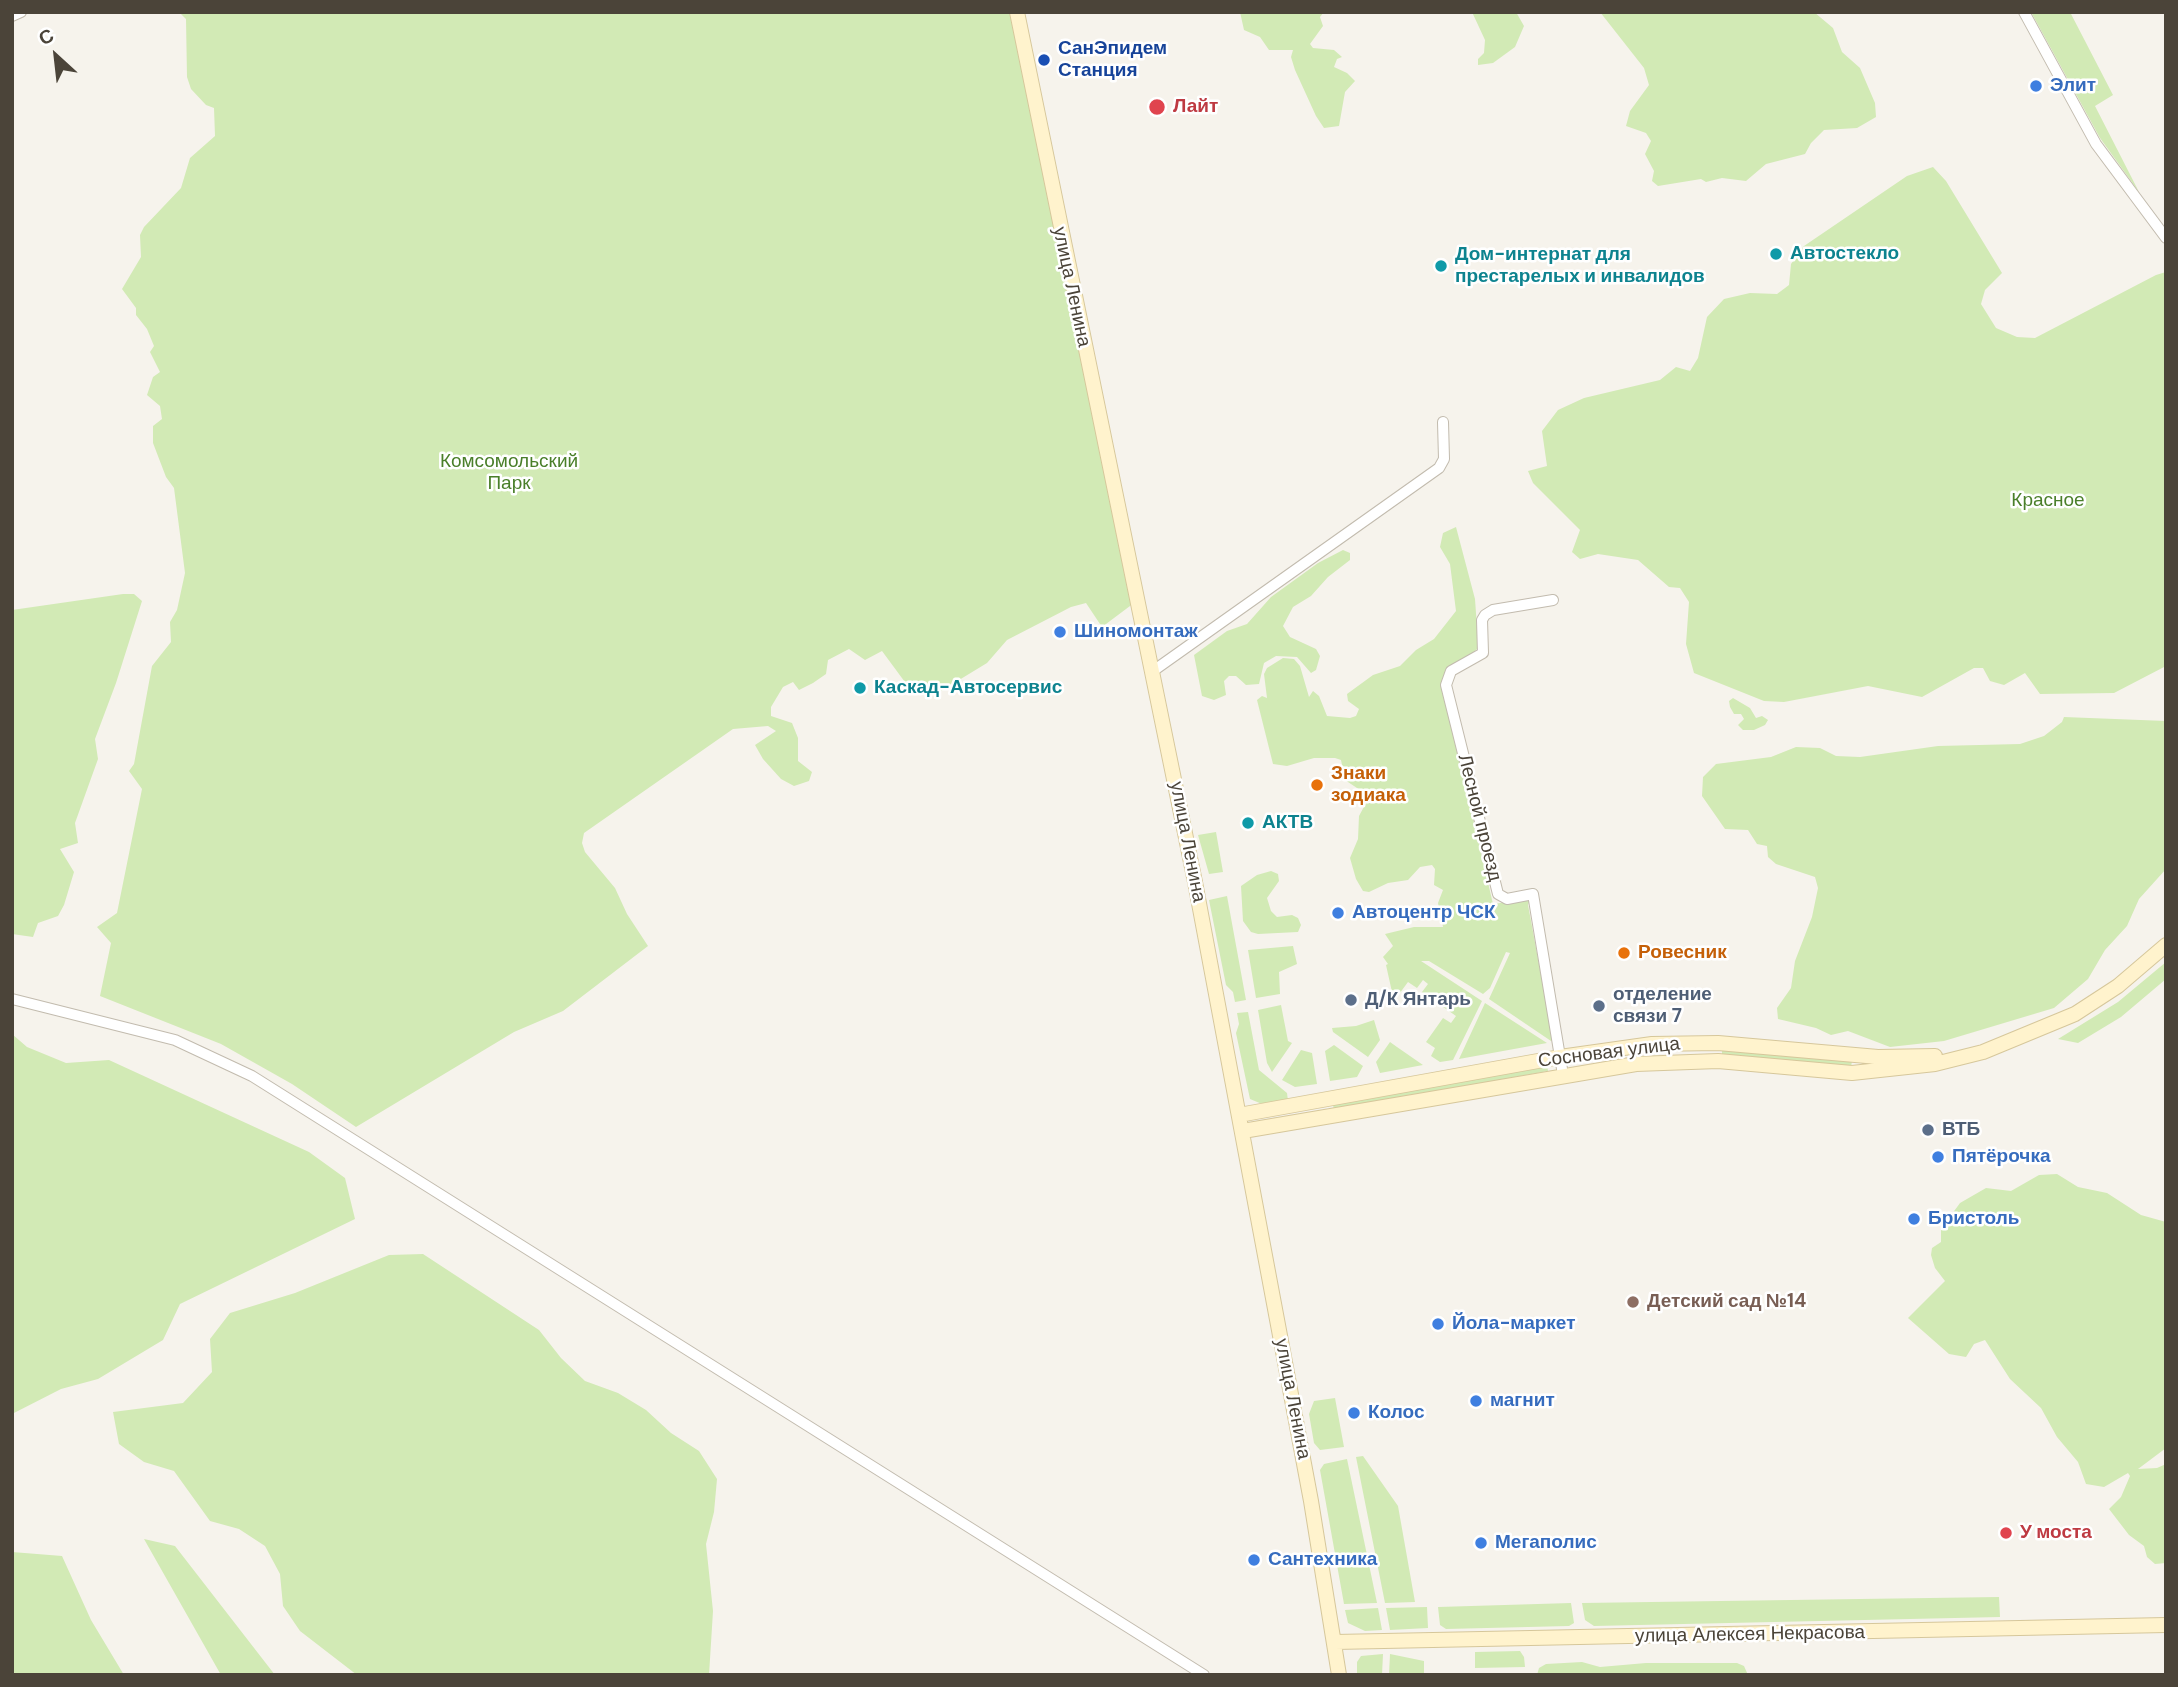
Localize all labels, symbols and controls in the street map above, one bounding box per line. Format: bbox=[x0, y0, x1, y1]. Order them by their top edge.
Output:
north arrow bbox=[21, 21, 91, 91]
text: С bbox=[34, 23, 58, 51]
place label: СанЭпидем Станция bbox=[1058, 38, 1167, 82]
marker: СанЭпидем Станция bbox=[1036, 52, 1052, 68]
place label: Элит bbox=[2050, 75, 2096, 97]
marker: Элит bbox=[2028, 78, 2044, 94]
place label: Лайт bbox=[1173, 96, 1218, 118]
marker: Лайт bbox=[1147, 97, 1167, 117]
street label: улица Ленина bbox=[1047, 225, 1095, 349]
place label: Автостекло bbox=[1790, 243, 1899, 265]
place label: Дом-интернат для престарелых и инвалидов bbox=[1455, 244, 1705, 288]
marker: Автостекло bbox=[1768, 246, 1784, 262]
marker: Дом-интернат для престарелых и инвалидов bbox=[1433, 258, 1449, 274]
park label: Комсомольский Парк bbox=[440, 451, 578, 495]
park label: Красное bbox=[2011, 490, 2085, 512]
place label: Шиномонтаж bbox=[1074, 621, 1198, 643]
marker: Шиномонтаж bbox=[1052, 624, 1068, 640]
place label: Каскад-Автосервис bbox=[874, 677, 1062, 699]
marker: Каскад-Автосервис bbox=[852, 680, 868, 696]
street label: Лесной проезд bbox=[1452, 752, 1506, 884]
place label: Знаки зодиака bbox=[1331, 763, 1406, 807]
marker: Знаки зодиака bbox=[1309, 777, 1325, 793]
street label: улица Ленина bbox=[1164, 780, 1210, 904]
place label: АКТВ bbox=[1262, 812, 1313, 834]
marker: АКТВ bbox=[1240, 815, 1256, 831]
place label: Автоцентр ЧСК bbox=[1352, 902, 1496, 924]
marker: Автоцентр ЧСК bbox=[1330, 905, 1346, 921]
place label: Ровесник bbox=[1638, 942, 1727, 964]
marker: Ровесник bbox=[1616, 945, 1632, 961]
place label: отделение связи 7 bbox=[1613, 984, 1712, 1028]
place label: Д/К Янтарь bbox=[1365, 989, 1471, 1011]
marker: Д/К Янтарь bbox=[1343, 992, 1359, 1008]
marker: отделение связи 7 bbox=[1591, 998, 1607, 1014]
street label: Сосновая улица bbox=[1537, 1033, 1681, 1073]
place label: ВТБ bbox=[1942, 1119, 1980, 1141]
marker: ВТБ bbox=[1920, 1122, 1936, 1138]
place label: Пятёрочка bbox=[1952, 1146, 2050, 1168]
marker: Пятёрочка bbox=[1930, 1149, 1946, 1165]
place label: Бристоль bbox=[1928, 1208, 2019, 1230]
marker: Бристоль bbox=[1906, 1211, 1922, 1227]
place label: Детский сад №14 bbox=[1647, 1291, 1806, 1313]
marker: Детский сад №14 bbox=[1625, 1294, 1641, 1310]
place label: Йола-маркет bbox=[1452, 1313, 1575, 1335]
marker: Йола-маркет bbox=[1430, 1316, 1446, 1332]
street label: улица Ленина bbox=[1269, 1337, 1315, 1461]
place label: магнит bbox=[1490, 1390, 1555, 1412]
marker: магнит bbox=[1468, 1393, 1484, 1409]
place label: Колос bbox=[1368, 1402, 1424, 1424]
marker: Колос bbox=[1346, 1405, 1362, 1421]
place label: У моста bbox=[2020, 1522, 2092, 1544]
marker: У моста bbox=[1998, 1525, 2014, 1541]
place label: Мегаполис bbox=[1495, 1532, 1597, 1554]
marker: Мегаполис bbox=[1473, 1535, 1489, 1551]
place label: Сантехника bbox=[1268, 1549, 1377, 1571]
marker: Сантехника bbox=[1246, 1552, 1262, 1568]
street label: улица Алексея Некрасова bbox=[1635, 1622, 1865, 1648]

